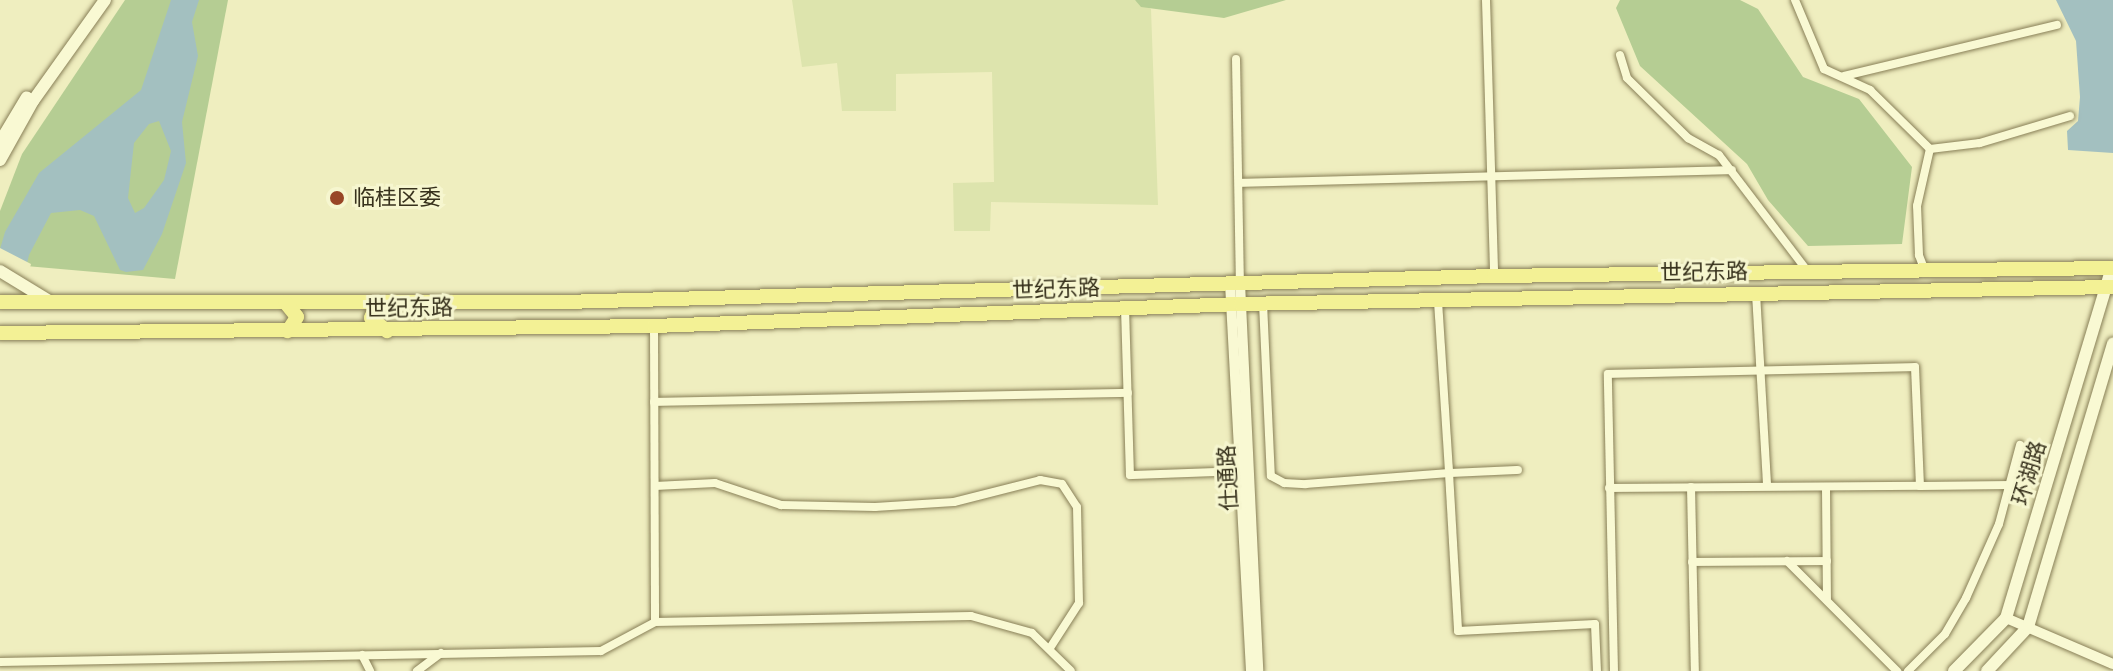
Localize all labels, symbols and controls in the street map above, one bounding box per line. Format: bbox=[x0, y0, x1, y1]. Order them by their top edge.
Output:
place label: 临桂区委 bbox=[353, 185, 441, 211]
marker: 临桂区委 bbox=[328, 189, 346, 207]
street label: 世纪东路 bbox=[1660, 258, 1748, 286]
street label: 世纪东路 bbox=[1012, 274, 1100, 304]
street label: 世纪东路 bbox=[365, 294, 453, 322]
street label: 环湖路 bbox=[2007, 438, 2051, 508]
street label: 仕通路 bbox=[1213, 444, 1243, 512]

